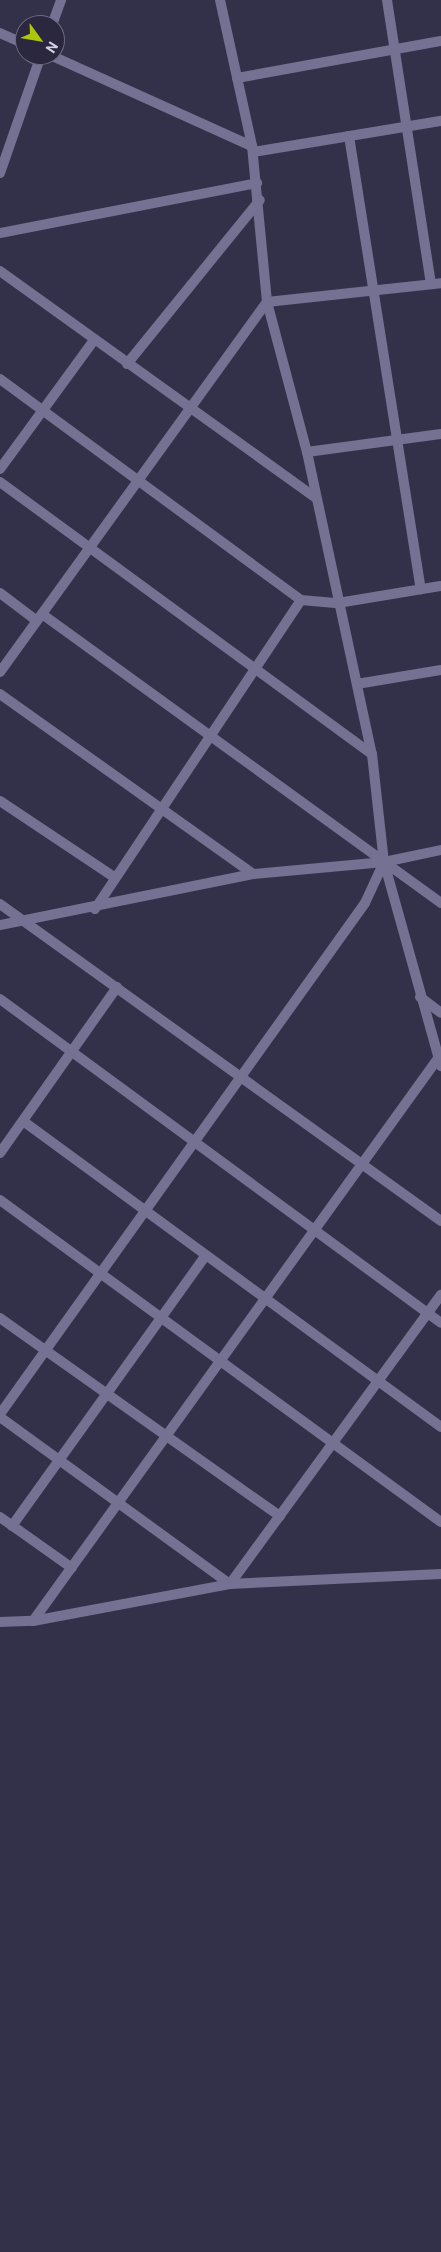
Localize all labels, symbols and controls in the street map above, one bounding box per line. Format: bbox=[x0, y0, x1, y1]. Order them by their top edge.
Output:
north arrow bbox=[15, 15, 65, 65]
text: N bbox=[42, 39, 61, 56]

